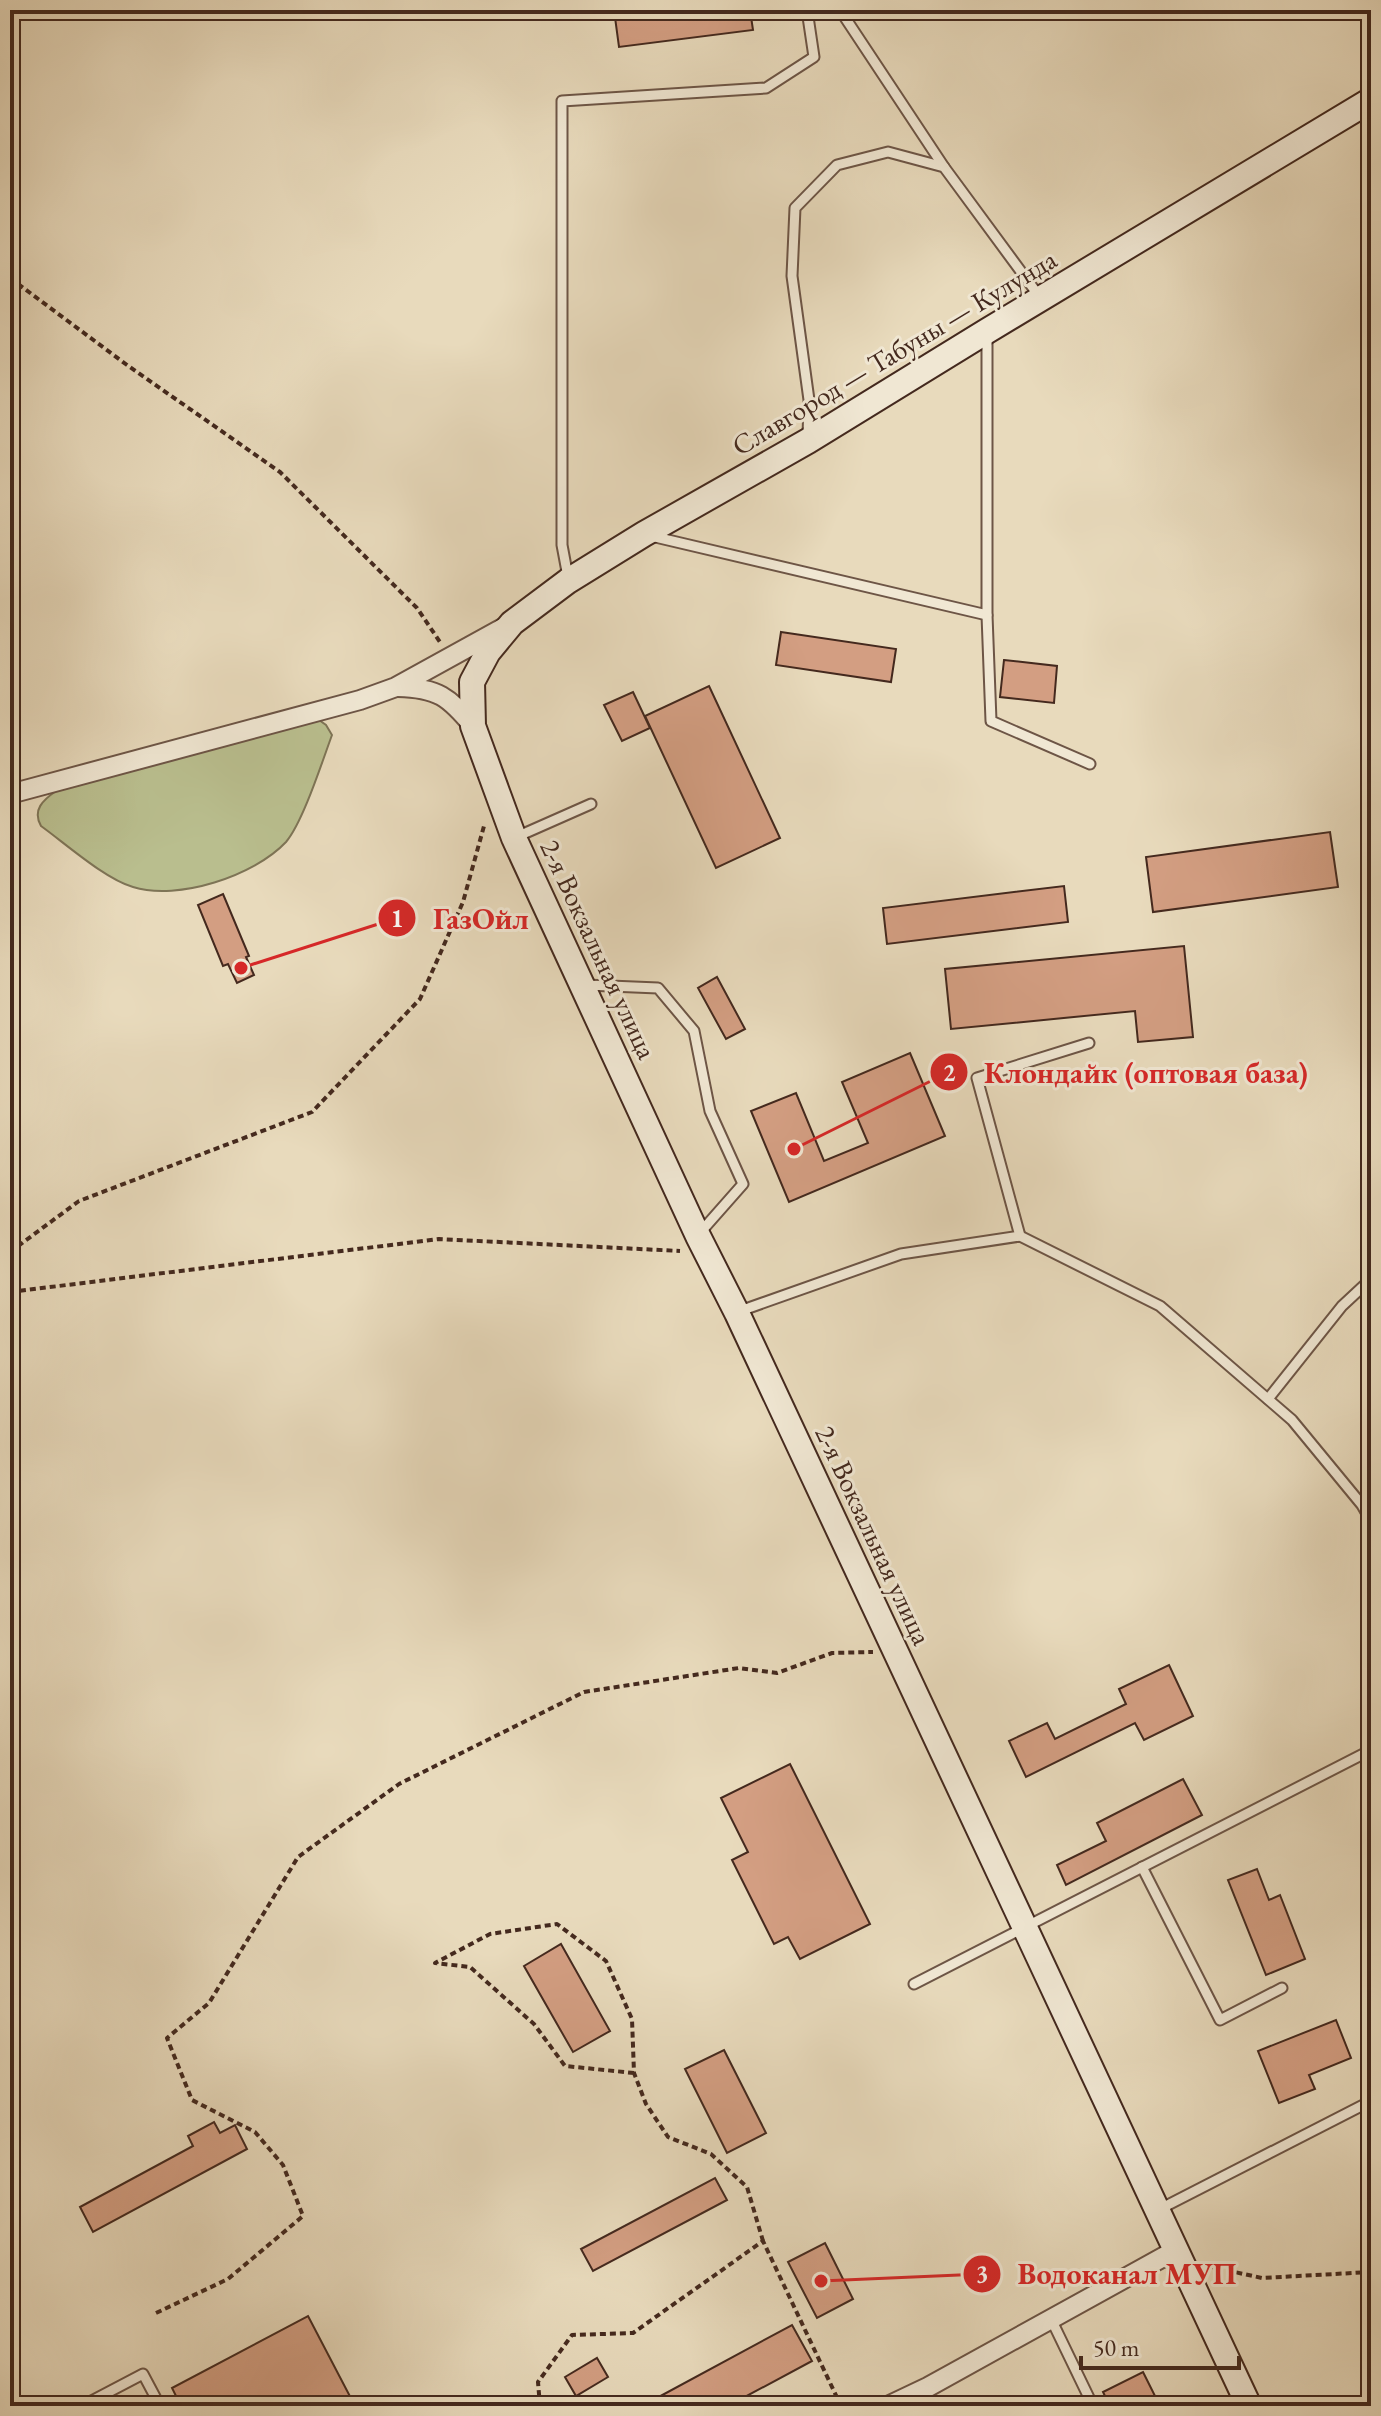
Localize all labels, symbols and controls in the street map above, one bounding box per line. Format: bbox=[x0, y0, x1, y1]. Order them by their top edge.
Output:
street label: Славгород — Табуны — Кулунда bbox=[725, 240, 1064, 463]
street label: 2-я Вокзальная улица bbox=[532, 833, 666, 1065]
callout: ГазОйл bbox=[377, 891, 544, 945]
text: ГазОйл bbox=[433, 899, 529, 938]
text: 1 bbox=[391, 903, 403, 934]
callout: Клондайк (оптовая база) bbox=[929, 1045, 1324, 1099]
text: Клондайк (оптовая база) bbox=[984, 1053, 1308, 1092]
text: 2 bbox=[943, 1057, 956, 1088]
street label: 2-я Вокзальная улица bbox=[807, 1419, 941, 1651]
callout: Водоканал МУП bbox=[962, 2247, 1252, 2301]
text: Водоканал МУП bbox=[1018, 2254, 1237, 2293]
text: 3 bbox=[976, 2258, 988, 2289]
scale bar bbox=[1081, 2320, 1239, 2370]
text: 50 m bbox=[1093, 2332, 1140, 2363]

